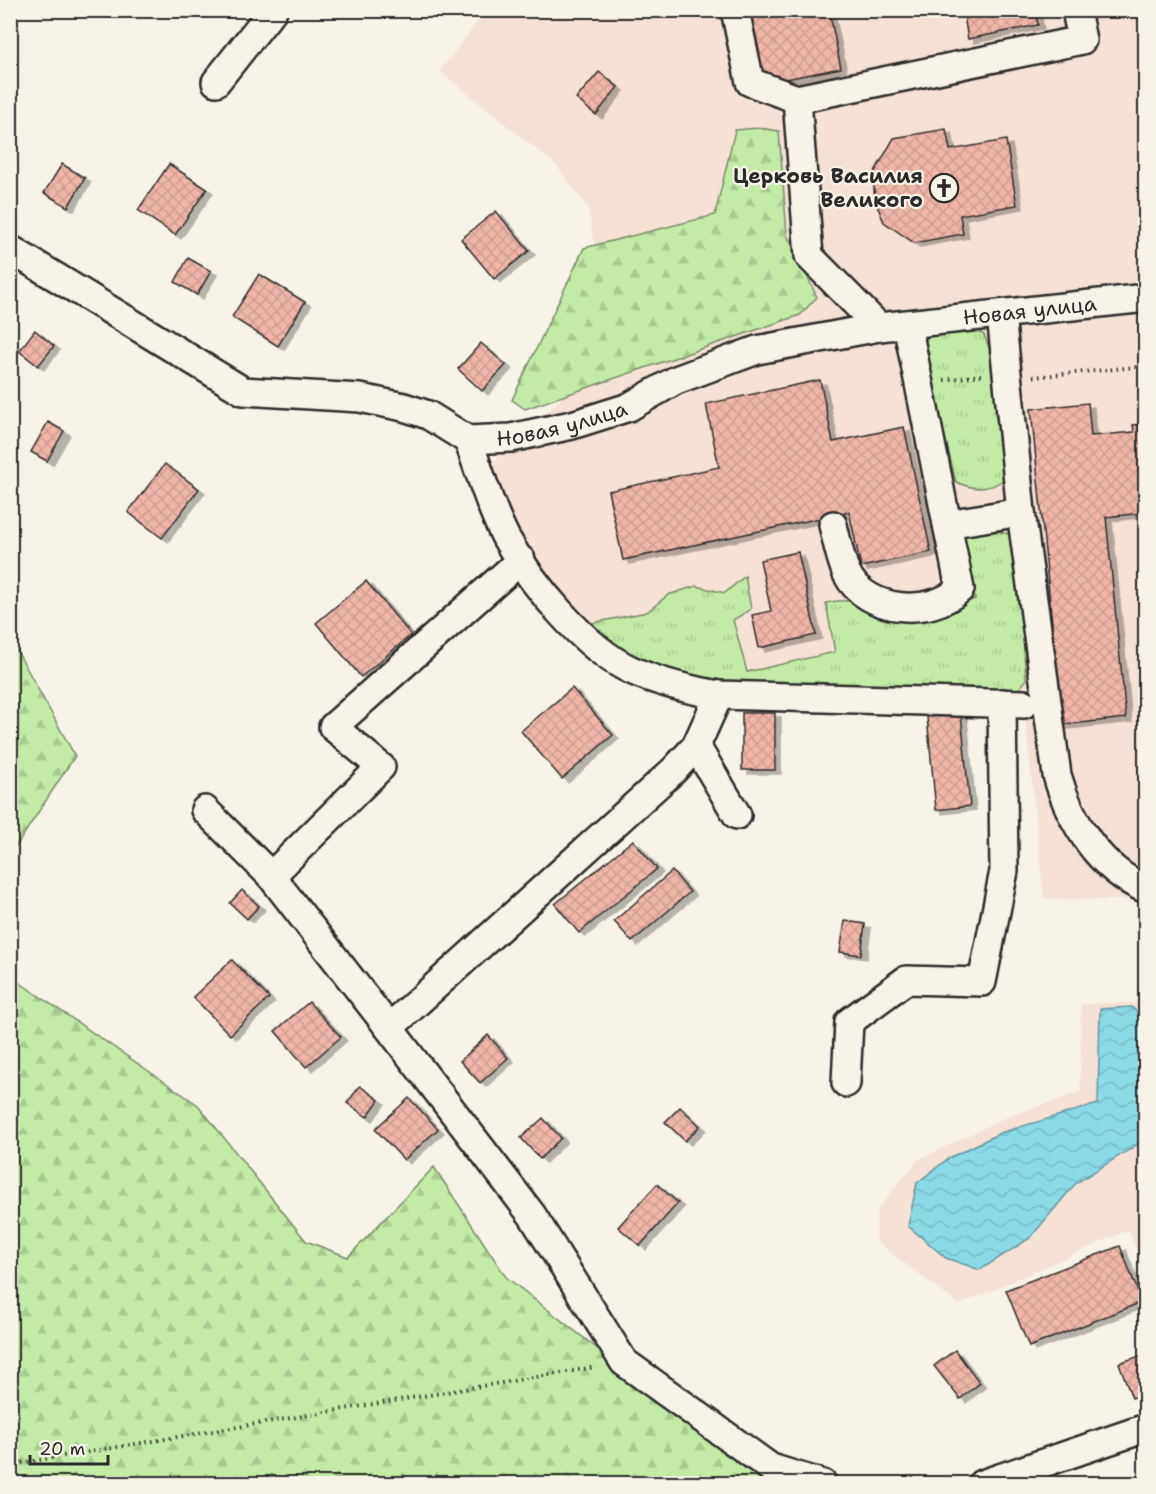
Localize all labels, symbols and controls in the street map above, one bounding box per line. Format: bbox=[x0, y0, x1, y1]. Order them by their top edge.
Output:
place label: Церковь Василия Великого bbox=[733, 162, 923, 214]
church icon: Церковь Василия Великого bbox=[928, 172, 960, 204]
street label: Новая улица bbox=[962, 289, 1098, 332]
street label: Новая улица bbox=[496, 394, 631, 453]
scale bar bbox=[30, 1428, 108, 1466]
text: 20 m bbox=[39, 1437, 85, 1461]

